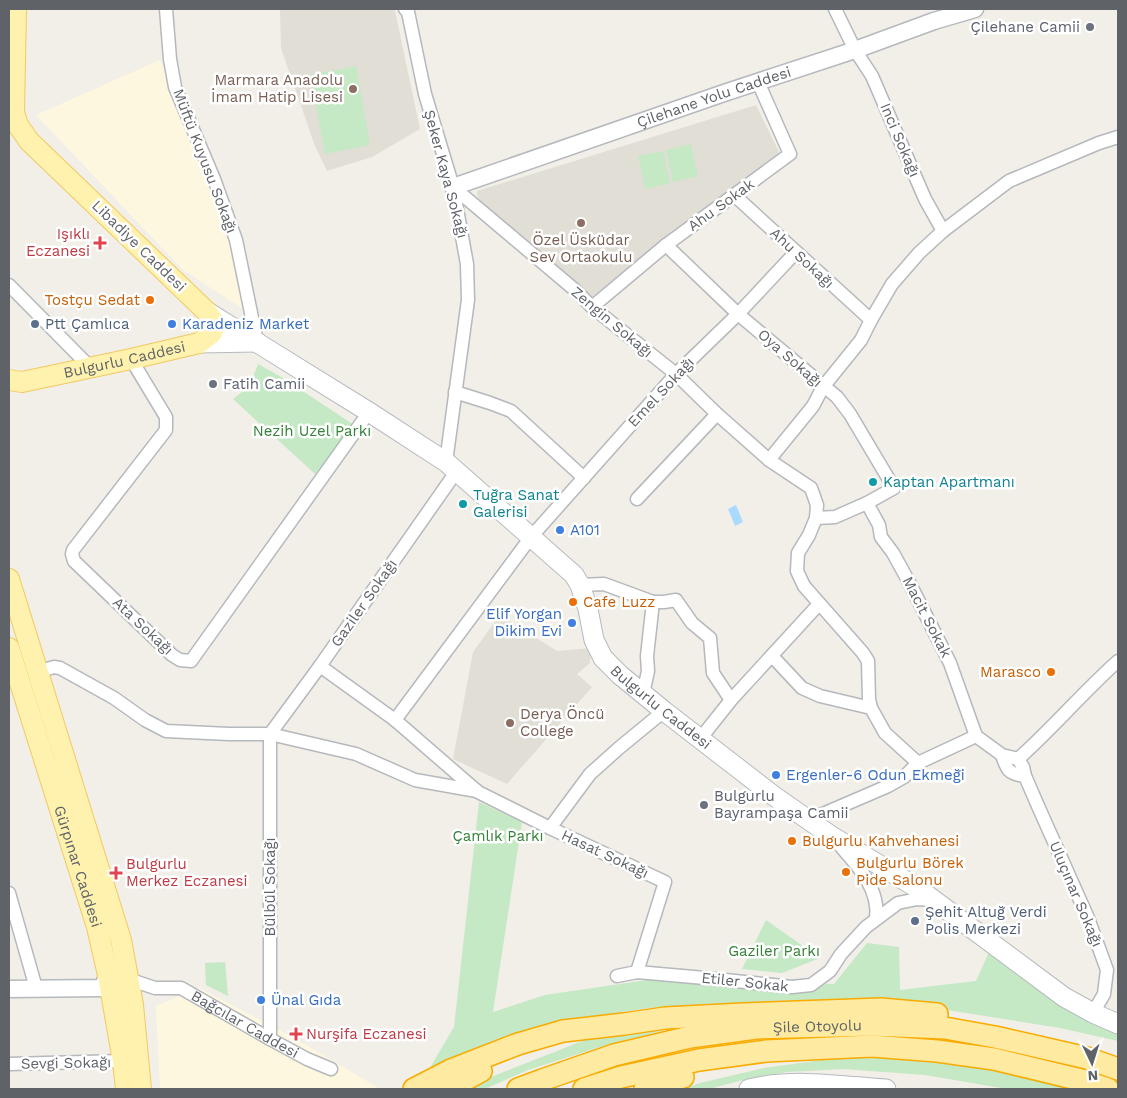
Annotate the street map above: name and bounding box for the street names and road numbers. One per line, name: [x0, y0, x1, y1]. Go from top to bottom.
street label: Çilehane Yolu Caddesi: [635, 63, 793, 132]
street label: Müftü Kuyusu Sokağı: [169, 86, 241, 236]
street label: Inci Sokağı: [876, 100, 924, 180]
street label: Şeker Kaya Sokağı: [420, 108, 472, 240]
street label: Ahu Sokak: [684, 175, 758, 235]
street label: Libadiye Caddesi: [88, 196, 190, 296]
street label: Ahu Sokağı: [766, 224, 838, 292]
street label: Zengin Sokağı: [568, 283, 656, 361]
street label: Oya Sokağı: [754, 325, 826, 391]
street label: Bulgurlu Caddesi: [62, 338, 187, 382]
street label: Emel Sokağı: [624, 353, 698, 431]
street label: Gaziler Sokağı: [327, 556, 401, 650]
street label: Macit Sokak: [899, 573, 955, 661]
street label: Ata Sokağı: [109, 593, 177, 659]
street label: Bulgurlu Caddesi: [606, 661, 715, 753]
street label: Gürpınar Caddesi: [50, 803, 106, 929]
street label: Hasat Sokağı: [558, 826, 652, 882]
street label: Bülbül Sokağı: [261, 838, 279, 936]
street label: Uluçınar Sokağı: [1046, 839, 1106, 949]
street label: Etiler Sokak: [700, 968, 790, 996]
street label: Bağcılar Caddesi: [188, 987, 302, 1062]
street label: Şile Otoyolu: [773, 1016, 862, 1037]
street label: Sevgi Sokağı: [21, 1053, 111, 1073]

